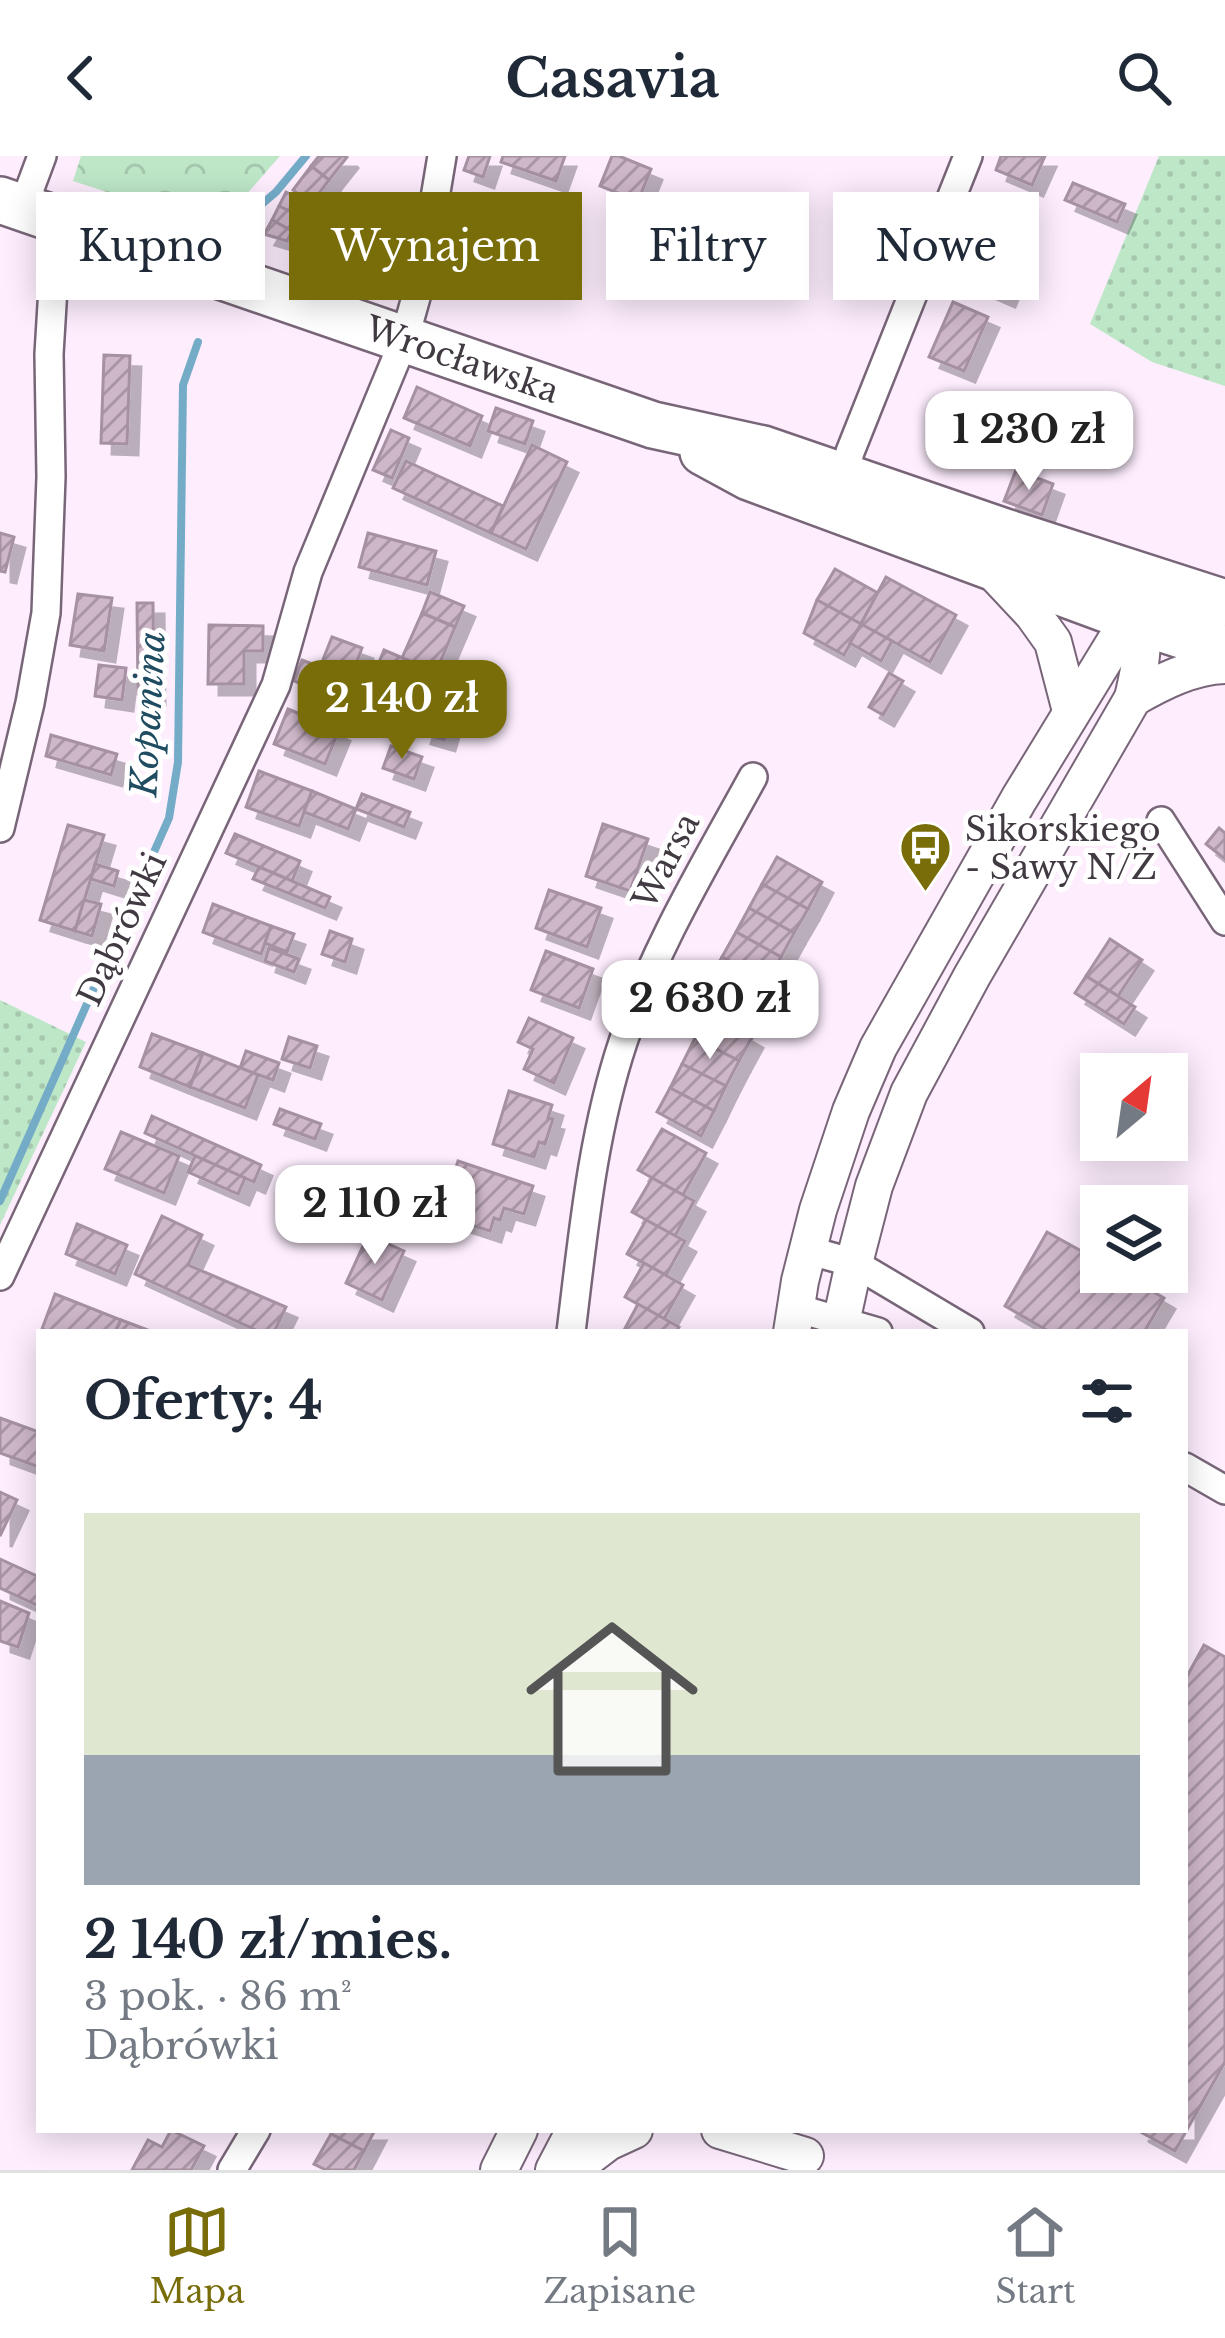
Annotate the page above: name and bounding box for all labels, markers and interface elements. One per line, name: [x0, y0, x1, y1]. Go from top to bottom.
icon: back: [48, 45, 114, 111]
text: Casavia: [505, 45, 720, 112]
icon: search: [1111, 45, 1177, 111]
chip: Kupno: [36, 192, 265, 300]
chip: Wynajem: [289, 192, 582, 300]
chip: Filtry: [606, 192, 809, 300]
chip: Nowe: [833, 192, 1039, 300]
street label: Wrocławska: [359, 307, 565, 412]
pin: 1 230 zł: [905, 391, 1153, 493]
text: 1 230 zł: [952, 405, 1106, 454]
water label: Kopanina: [121, 630, 175, 799]
pin: 2 140 zł: [278, 660, 526, 762]
text: 2 140 zł: [325, 674, 479, 723]
street label: Warsa: [623, 805, 709, 917]
place label: Sikorskiego - Sawy N/Ż: [965, 809, 1161, 888]
bus stop icon: Sikorskiego - Sawy N/Ż: [898, 820, 954, 894]
street label: Dąbrówki: [69, 846, 175, 1012]
pin: 2 630 zł: [586, 960, 834, 1062]
text: 2 630 zł: [629, 974, 791, 1023]
north arrow: [1080, 1053, 1188, 1161]
map controls: [1080, 1053, 1188, 1293]
pin: 2 110 zł: [251, 1165, 499, 1267]
text: 2 110 zł: [302, 1179, 448, 1228]
button: layers: [1080, 1185, 1188, 1293]
icon: filters: [1074, 1368, 1140, 1434]
text: Oferty: 4: [84, 1370, 323, 1433]
icon: home: [504, 1591, 720, 1807]
text: 2 140 zł/mies.: [84, 1909, 452, 1972]
text: 3 pok. · 86 m²: [84, 1972, 352, 2021]
text: Dąbrówki: [84, 2021, 279, 2070]
tab: Mapa: [150, 2199, 245, 2312]
tab: Zapisane: [544, 2199, 696, 2312]
tab: Start: [995, 2199, 1075, 2312]

